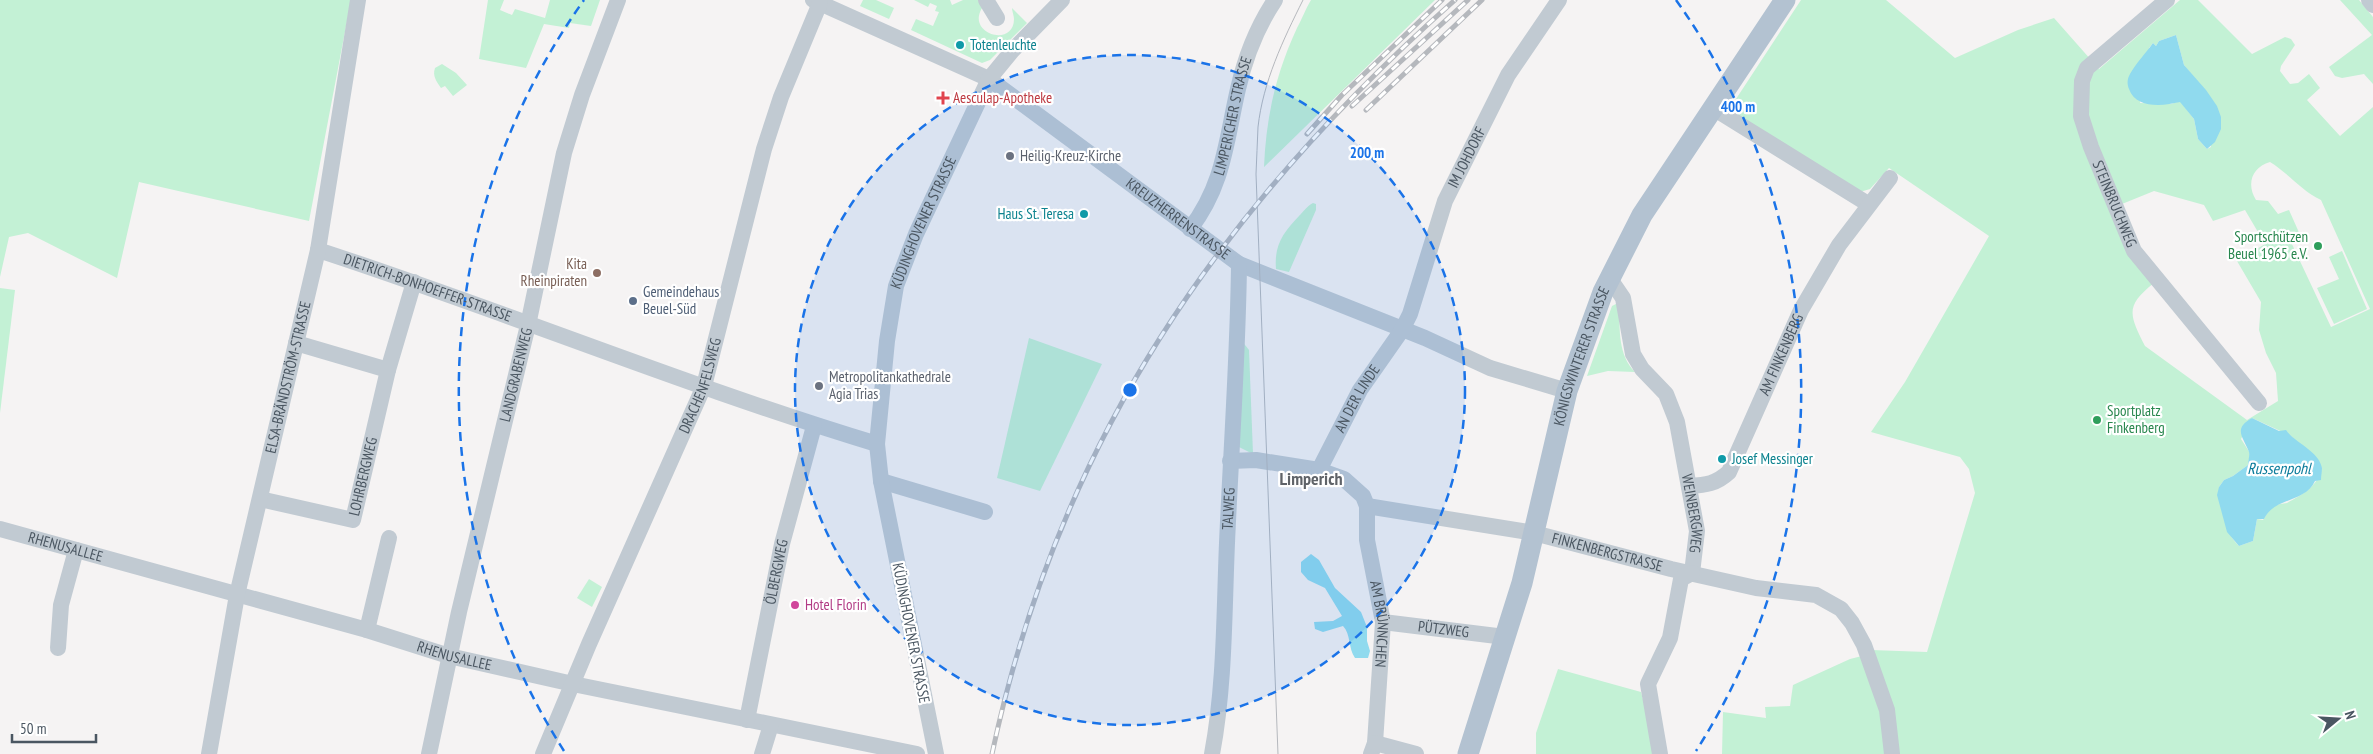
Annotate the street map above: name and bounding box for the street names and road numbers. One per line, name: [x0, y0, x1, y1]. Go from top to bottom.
street label: LIMPERICHER STRASSE: [1209, 54, 1256, 178]
street label: IM JOHDORF: [1443, 124, 1490, 191]
street label: KÜDINGHOVENER STRASSE: [886, 153, 960, 291]
street label: STEINBRUCHWEG: [2089, 157, 2141, 250]
street label: KREUZHERRENSTRASSE: [1122, 174, 1234, 263]
street label: DIETRICH-BONHOEFFER-STRASSE: [341, 249, 515, 326]
street label: KÖNIGSWINTERER STRASSE: [1549, 283, 1613, 428]
street label: ELSA-BRÄNDSTRÖM-STRASSE: [261, 299, 315, 455]
street label: AM FINKENBERG: [1754, 311, 1807, 398]
street label: LANDGRABENWEG: [495, 326, 536, 424]
street label: DRACHENFELSWEG: [674, 336, 725, 436]
street label: AN DER LINDE: [1330, 361, 1384, 435]
street label: LOHRBERGWEG: [344, 435, 381, 518]
street label: WEINBERGWEG: [1678, 472, 1707, 554]
street label: TALWEG: [1218, 487, 1239, 530]
street label: RHENUSALLEE: [26, 527, 105, 566]
street label: FINKENBERGSTRASSE: [1550, 528, 1665, 575]
street label: ÖLBERGWEG: [760, 537, 792, 606]
street label: KÜDINGHOVENER STRASSE: [889, 561, 934, 705]
street label: AM BRÜNNCHEN: [1366, 579, 1393, 668]
street label: PÜTZWEG: [1417, 616, 1470, 642]
street label: RHENUSALLEE: [415, 637, 494, 674]

